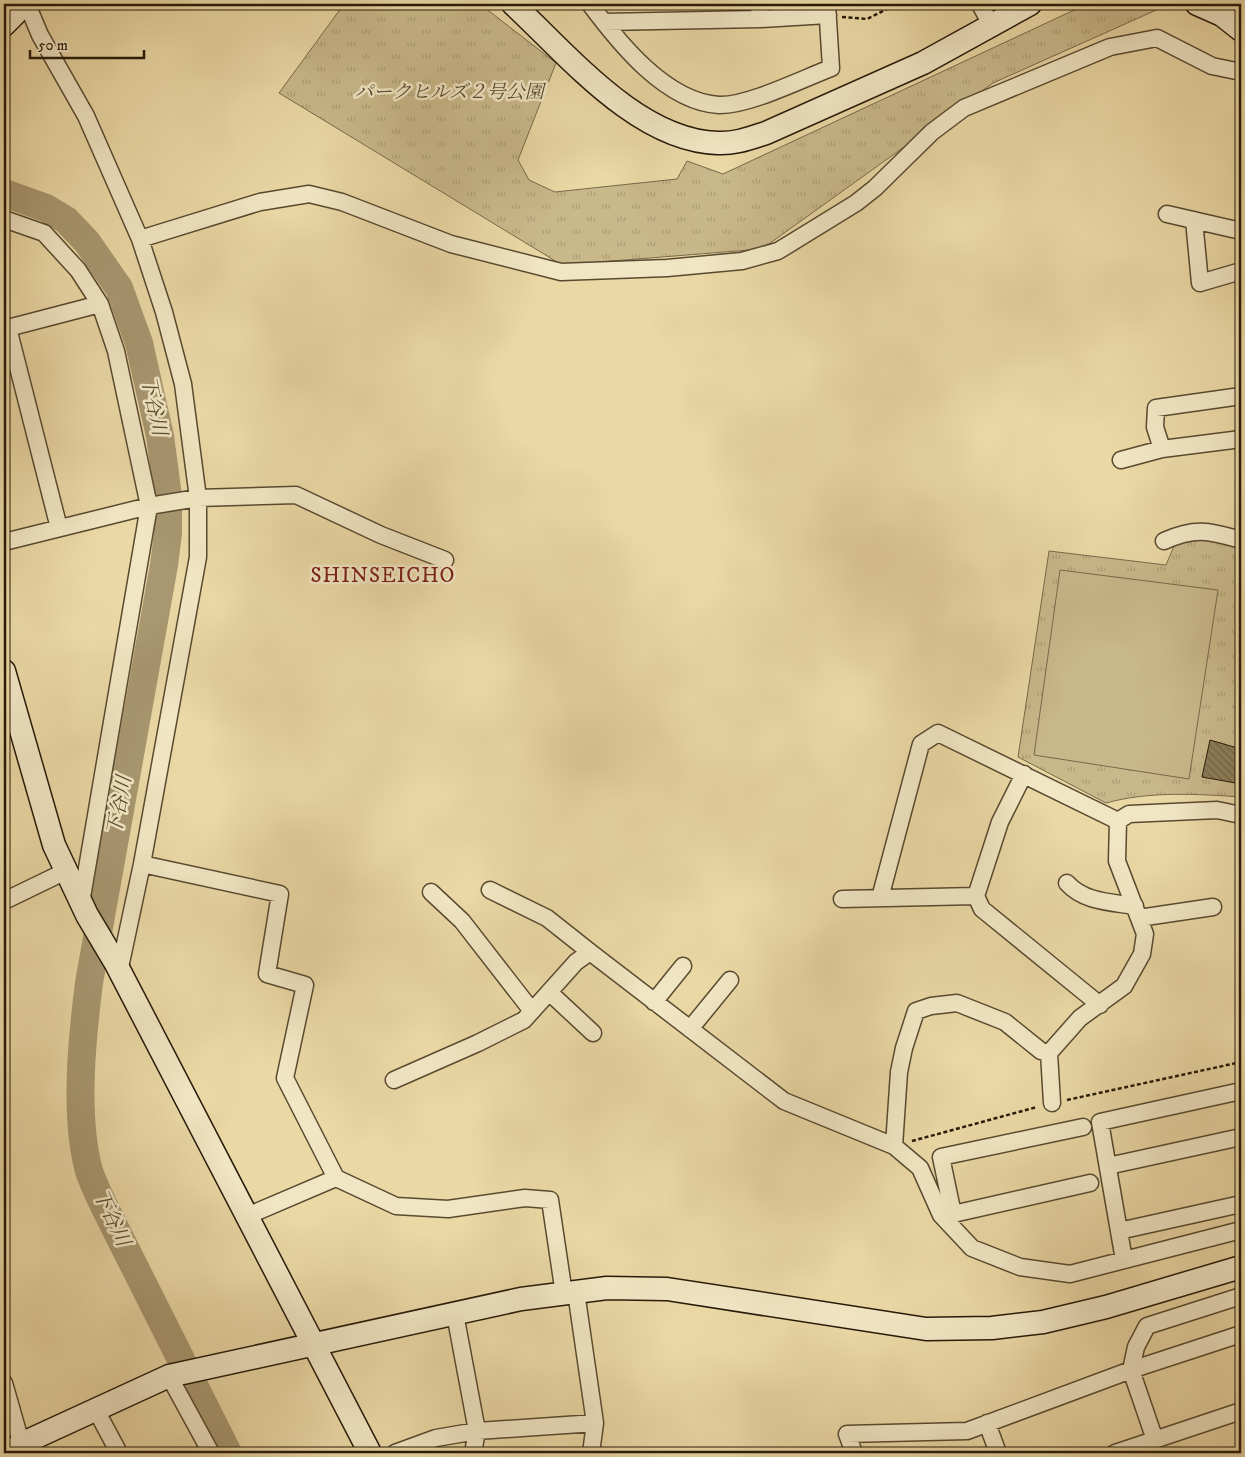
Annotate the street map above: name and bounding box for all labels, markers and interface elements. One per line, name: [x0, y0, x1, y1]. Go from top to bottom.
scale bar: [30, 28, 144, 60]
text: 50 m: [38, 36, 68, 55]
park label: パークヒルズ２号公園: [354, 81, 547, 104]
water label: 下谷川: [135, 374, 172, 440]
district label: SHINSEICHO: [311, 563, 455, 589]
water label: 下谷川: [102, 772, 138, 838]
water label: 下谷川: [87, 1186, 136, 1252]

